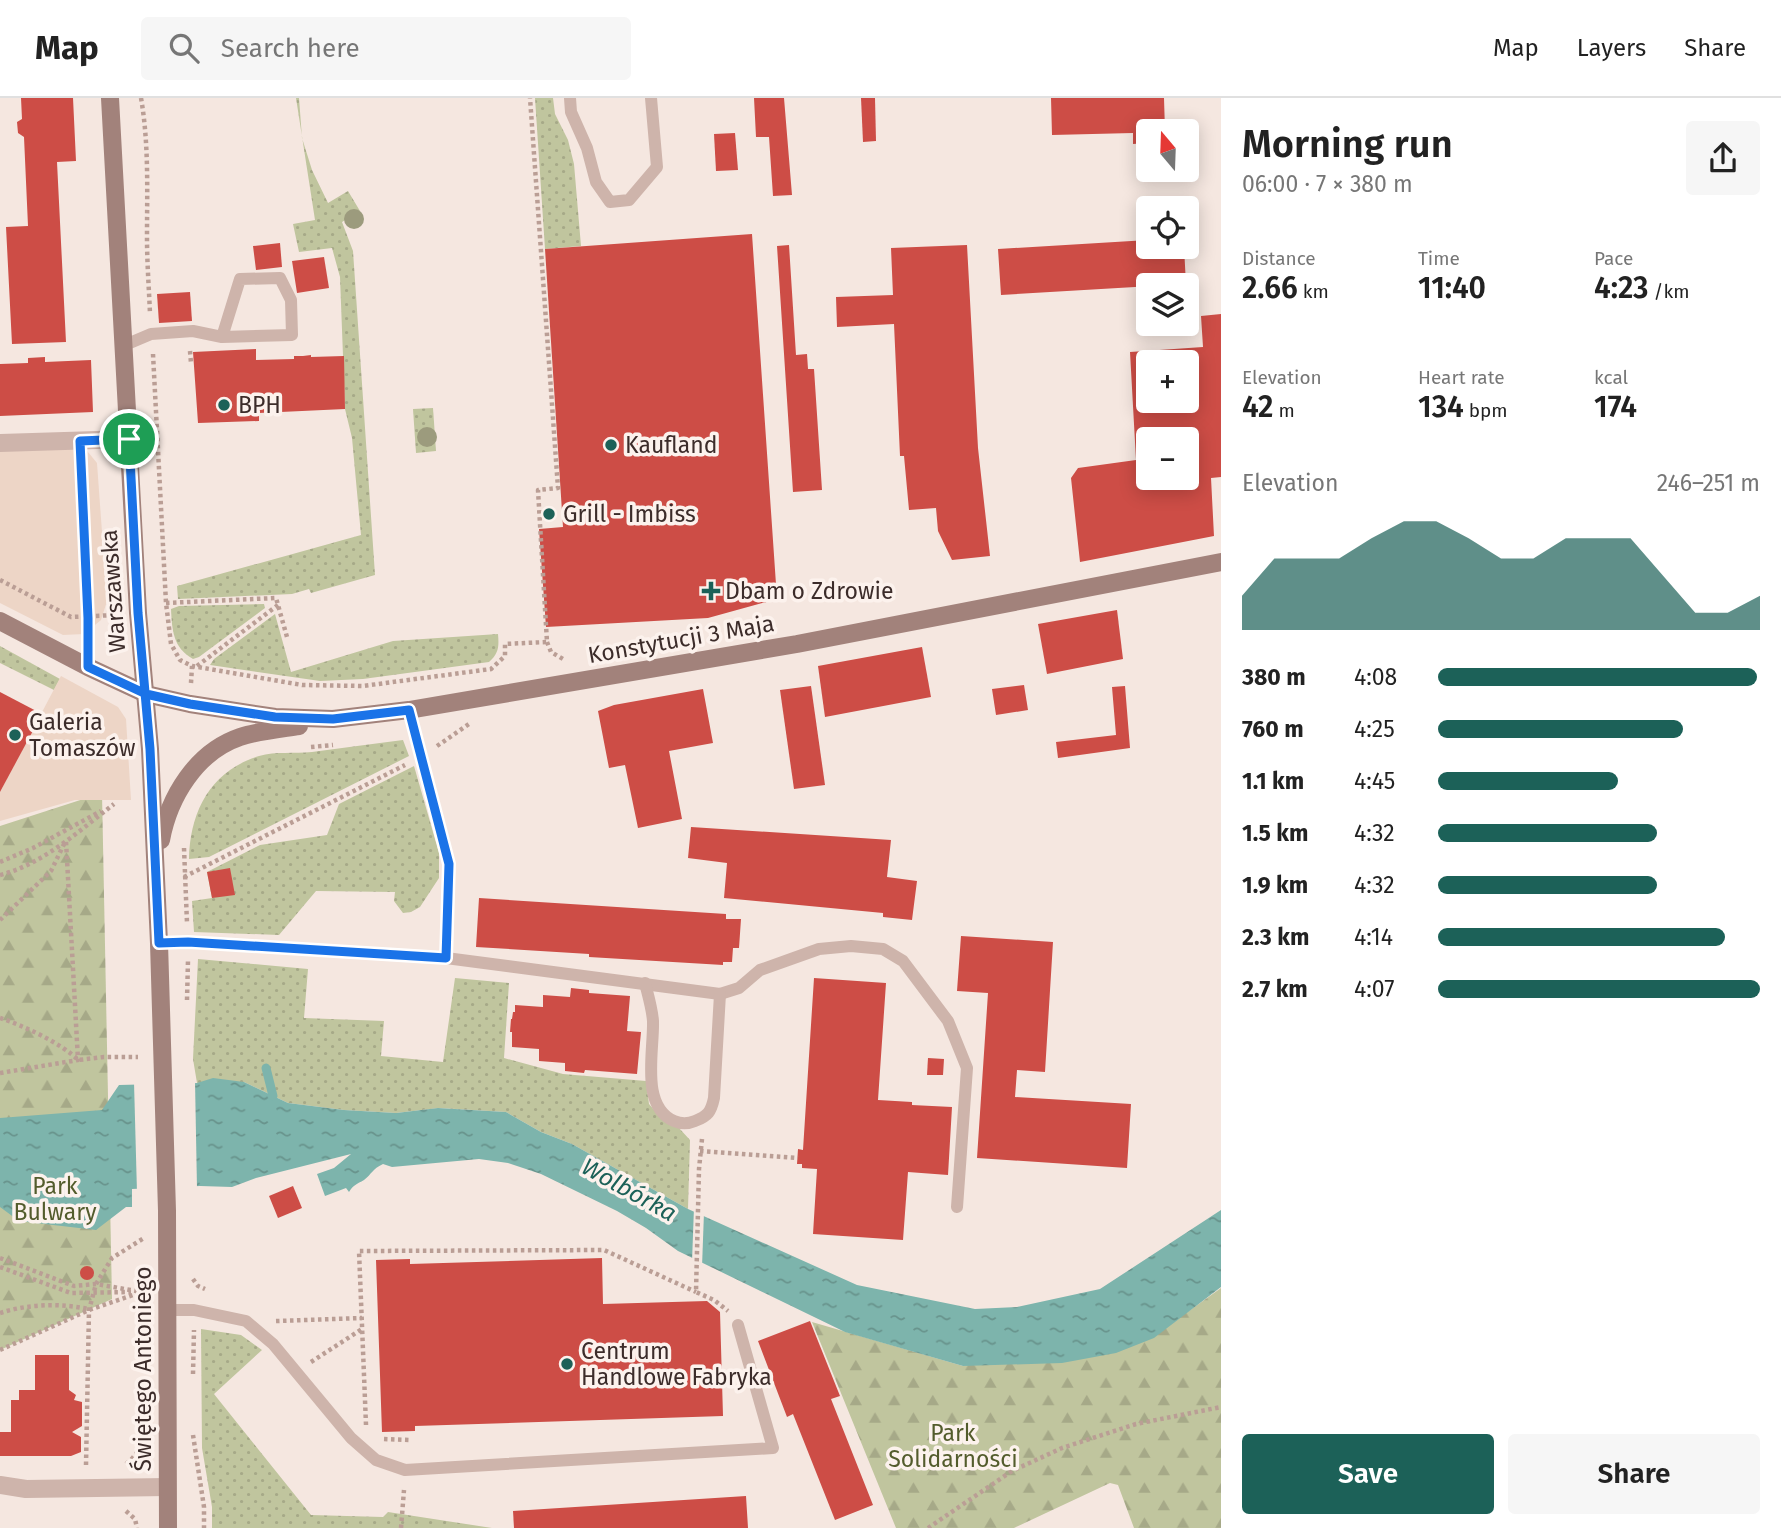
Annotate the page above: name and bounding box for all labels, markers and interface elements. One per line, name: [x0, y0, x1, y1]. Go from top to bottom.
search box: [141, 17, 631, 80]
text: Map: [35, 28, 99, 68]
icon: search: [165, 29, 203, 67]
text: Search here: [221, 33, 360, 64]
text: Map: [1493, 34, 1539, 62]
text: Layers: [1577, 34, 1646, 62]
text: Share: [1684, 34, 1746, 62]
north arrow: [1136, 119, 1199, 182]
map controls: [1136, 119, 1199, 490]
text: Morning run: [1242, 121, 1453, 167]
button: share: [1686, 121, 1760, 195]
text: 06:00 · 7 × 380 m: [1242, 170, 1413, 198]
button: locate: [1136, 196, 1199, 259]
text: Distance: [1242, 247, 1316, 270]
text: Time: [1418, 247, 1460, 270]
text: Pace: [1594, 247, 1633, 270]
text: 2.66: [1242, 270, 1298, 306]
text: 11:40: [1418, 270, 1486, 306]
text: 4:23: [1594, 270, 1649, 306]
button: layers: [1136, 273, 1199, 336]
text: km: [1298, 280, 1329, 303]
text: /km: [1649, 280, 1690, 303]
button: +: [1136, 350, 1199, 413]
text: Elevation: [1242, 366, 1322, 389]
text: Heart rate: [1418, 366, 1505, 389]
text: kcal: [1594, 366, 1628, 389]
text: 42: [1242, 389, 1273, 425]
text: 134: [1418, 389, 1464, 425]
text: 174: [1594, 389, 1637, 425]
place label: BPH: [238, 391, 281, 419]
marker: BPH: [216, 397, 232, 413]
text: m: [1273, 399, 1295, 422]
text: bpm: [1464, 399, 1508, 422]
pin: [99, 409, 159, 469]
icon: arrive: [110, 420, 148, 458]
button: −: [1136, 427, 1199, 490]
place label: Kaufland: [625, 431, 718, 459]
marker: Kaufland: [603, 437, 619, 453]
text: Elevation: [1242, 469, 1338, 497]
text: 246–251 m: [1657, 469, 1760, 497]
place label: Grill - Imbiss: [563, 500, 696, 528]
marker: Grill - Imbiss: [541, 506, 557, 522]
street label: Warszawska: [95, 528, 131, 654]
place label: Dbam o Zdrowie: [725, 577, 893, 605]
marker: Dbam o Zdrowie: [703, 583, 719, 599]
street label: Konstytucji 3 Maja: [586, 609, 776, 669]
text: 380 m: [1242, 663, 1306, 691]
text: 4:08: [1354, 663, 1397, 691]
place label: Galeria Tomaszów: [29, 708, 136, 762]
text: 760 m: [1242, 715, 1304, 743]
text: 4:25: [1354, 715, 1395, 743]
marker: Galeria Tomaszów: [7, 727, 23, 743]
text: 1.1 km: [1242, 767, 1304, 795]
text: 4:45: [1354, 767, 1395, 795]
text: 1.5 km: [1242, 819, 1308, 847]
text: 4:32: [1354, 819, 1395, 847]
text: 1.9 km: [1242, 871, 1308, 899]
text: 4:32: [1354, 871, 1395, 899]
text: 2.3 km: [1242, 923, 1309, 951]
text: 4:14: [1354, 923, 1393, 951]
text: 2.7 km: [1242, 975, 1308, 1003]
text: 4:07: [1354, 975, 1394, 1003]
water label: Wolbórka: [577, 1153, 681, 1227]
park label: Park Bulwary: [13, 1172, 97, 1226]
street label: Świętego Antoniego: [128, 1266, 157, 1472]
place label: Centrum Handlowe Fabryka: [581, 1337, 772, 1391]
marker: Centrum Handlowe Fabryka: [559, 1356, 575, 1372]
park label: Park Solidarności: [888, 1419, 1018, 1473]
button: Save: [1242, 1434, 1494, 1514]
button: Share: [1508, 1434, 1760, 1514]

